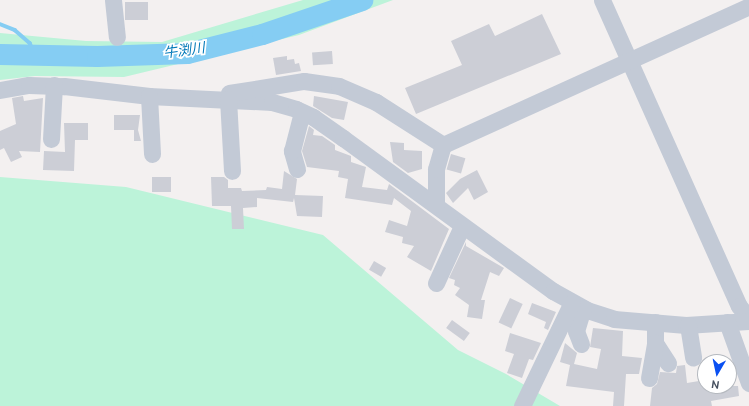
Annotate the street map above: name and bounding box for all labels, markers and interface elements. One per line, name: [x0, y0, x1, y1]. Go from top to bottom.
water label: 牛渕川: [162, 39, 206, 61]
north arrow: [697, 354, 737, 394]
text: N: [710, 378, 720, 391]

